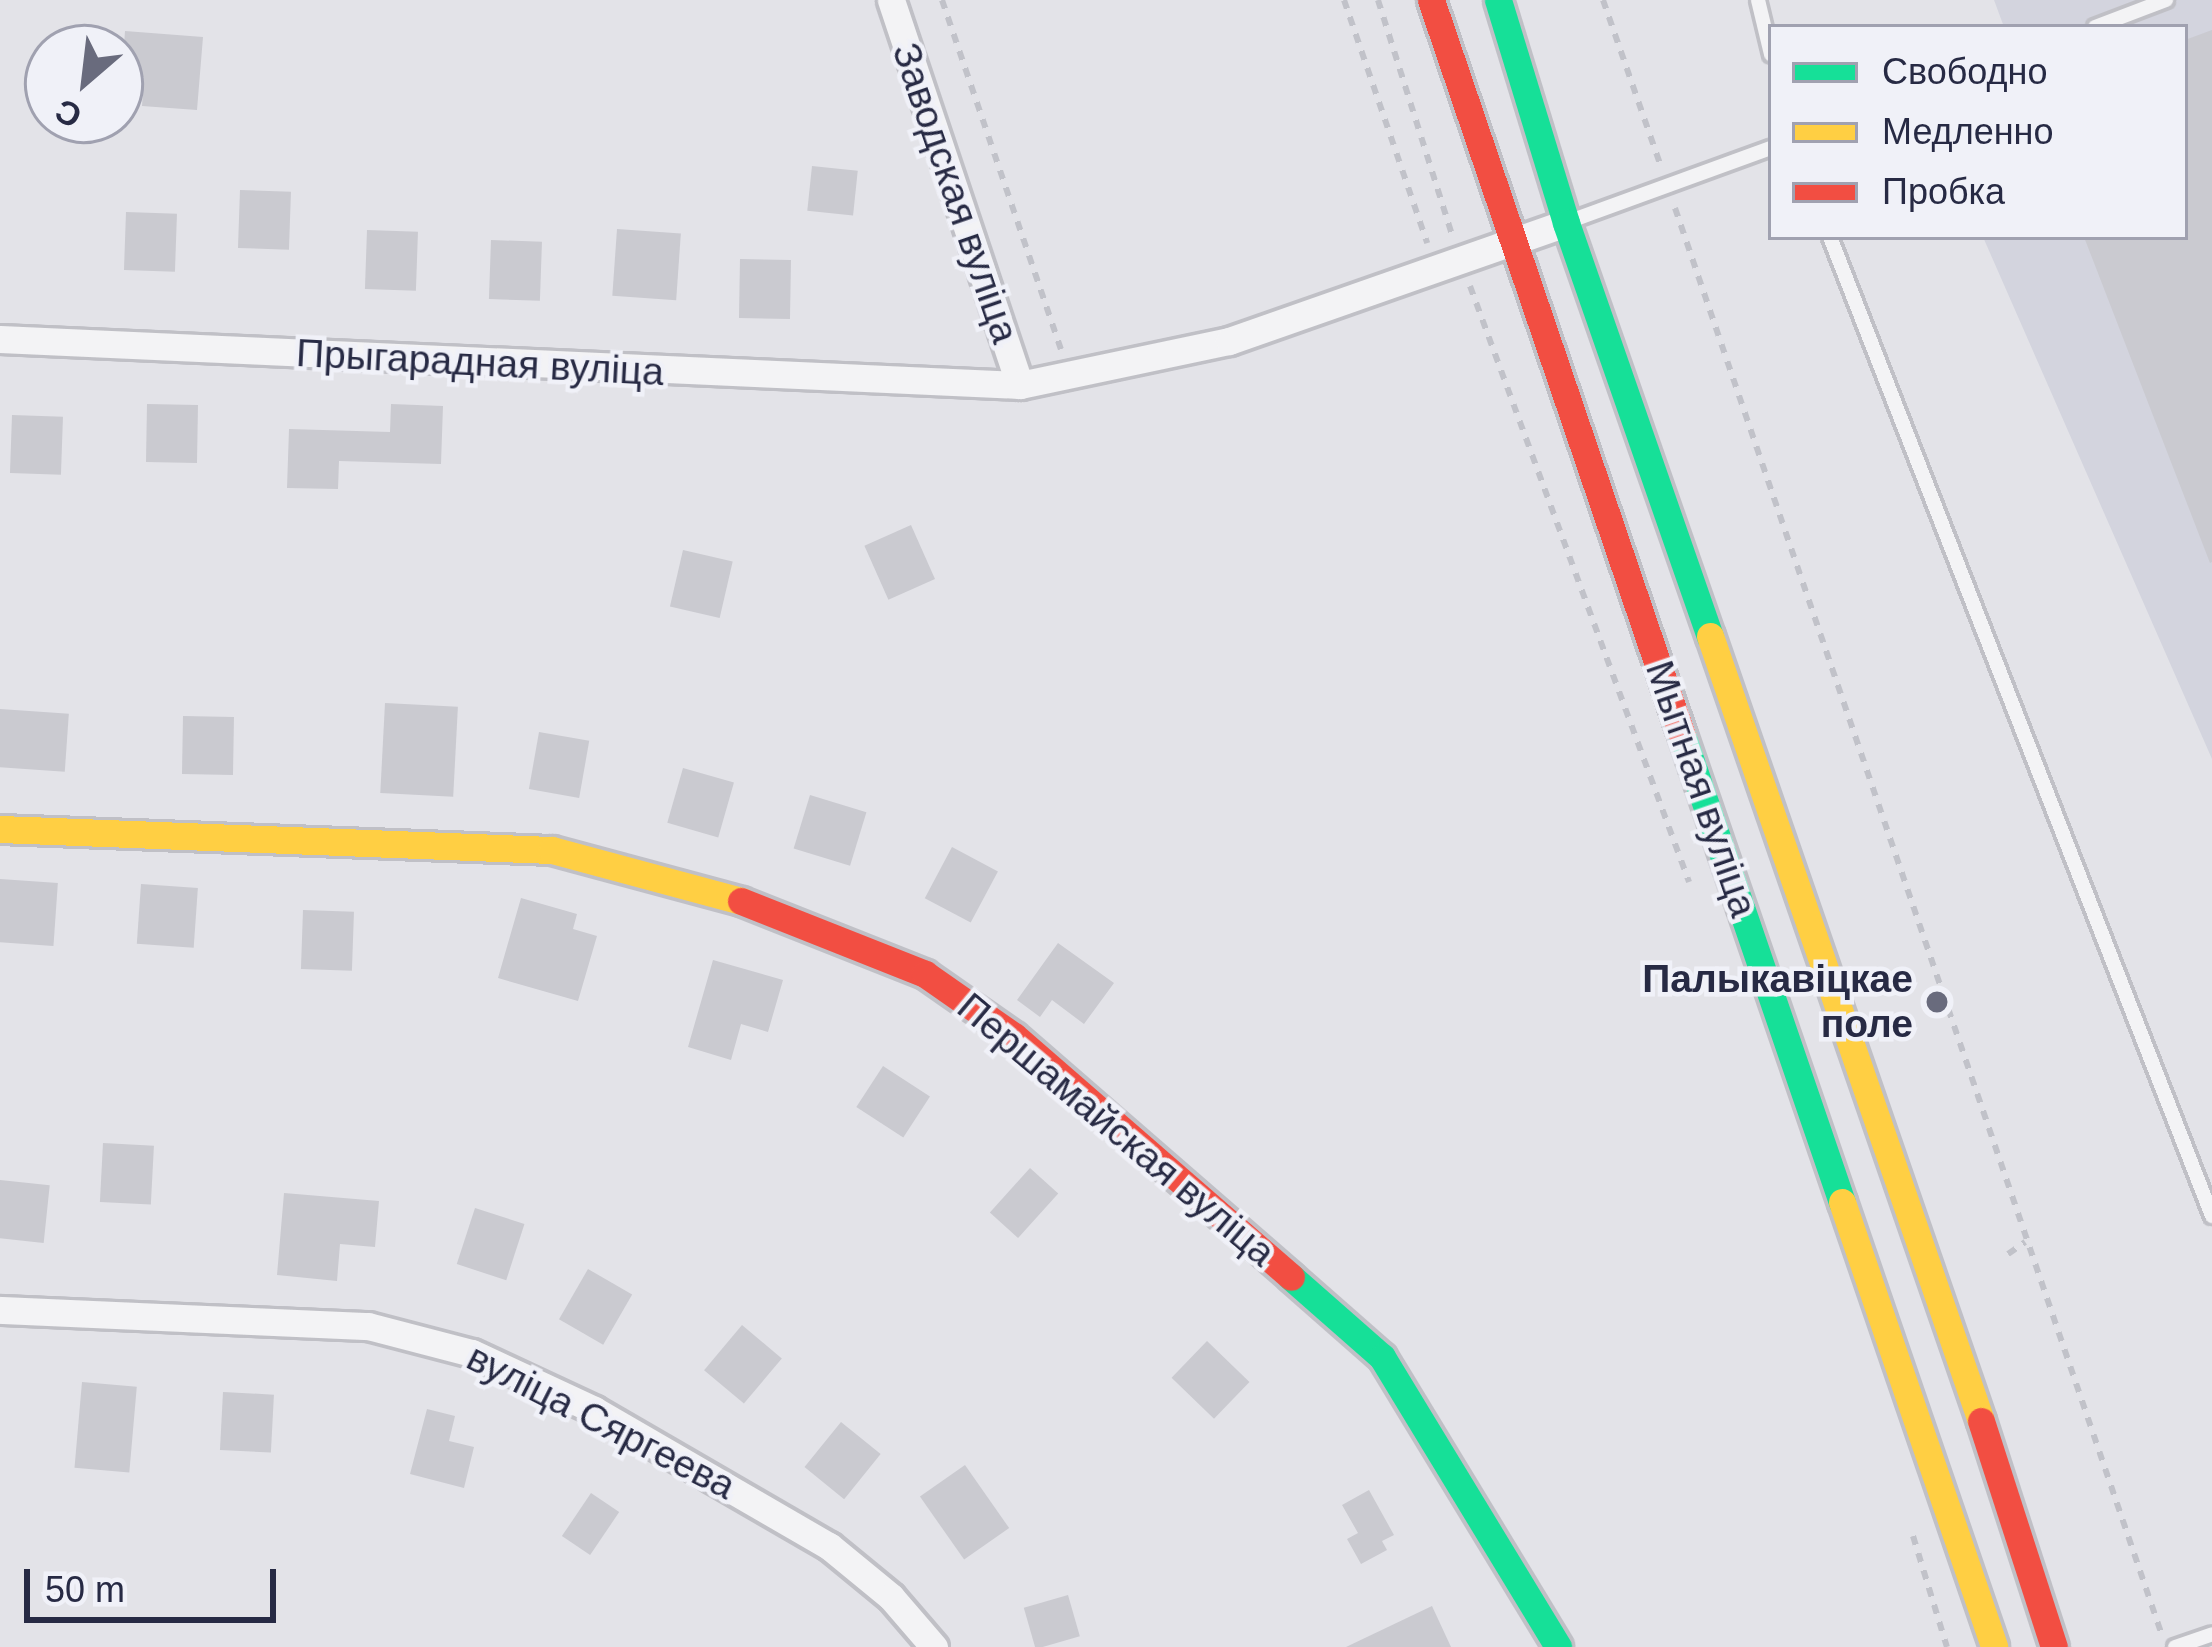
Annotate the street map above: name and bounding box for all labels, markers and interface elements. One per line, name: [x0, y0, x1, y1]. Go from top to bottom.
north arrow: [24, 24, 144, 144]
legend: [1768, 24, 2188, 240]
street label: Заводская вуліца: [882, 37, 1028, 349]
text: Свободно: [1882, 51, 2048, 92]
text: С: [49, 92, 87, 136]
text: Медленно: [1882, 111, 2053, 152]
text: Пробка: [1882, 171, 2005, 212]
street label: Прыгарадная вуліца: [295, 330, 665, 396]
street label: Мытная вуліца: [1635, 655, 1767, 923]
place label: Палыкавіцкае поле: [1642, 957, 1913, 1048]
street label: Першамайская вуліца: [948, 984, 1284, 1276]
marker: Палыкавіцкае поле: [1924, 989, 1950, 1015]
street label: вуліца Сяргеева: [459, 1334, 743, 1510]
scale bar: [30, 1545, 282, 1619]
text: 50 m: [45, 1569, 125, 1610]

